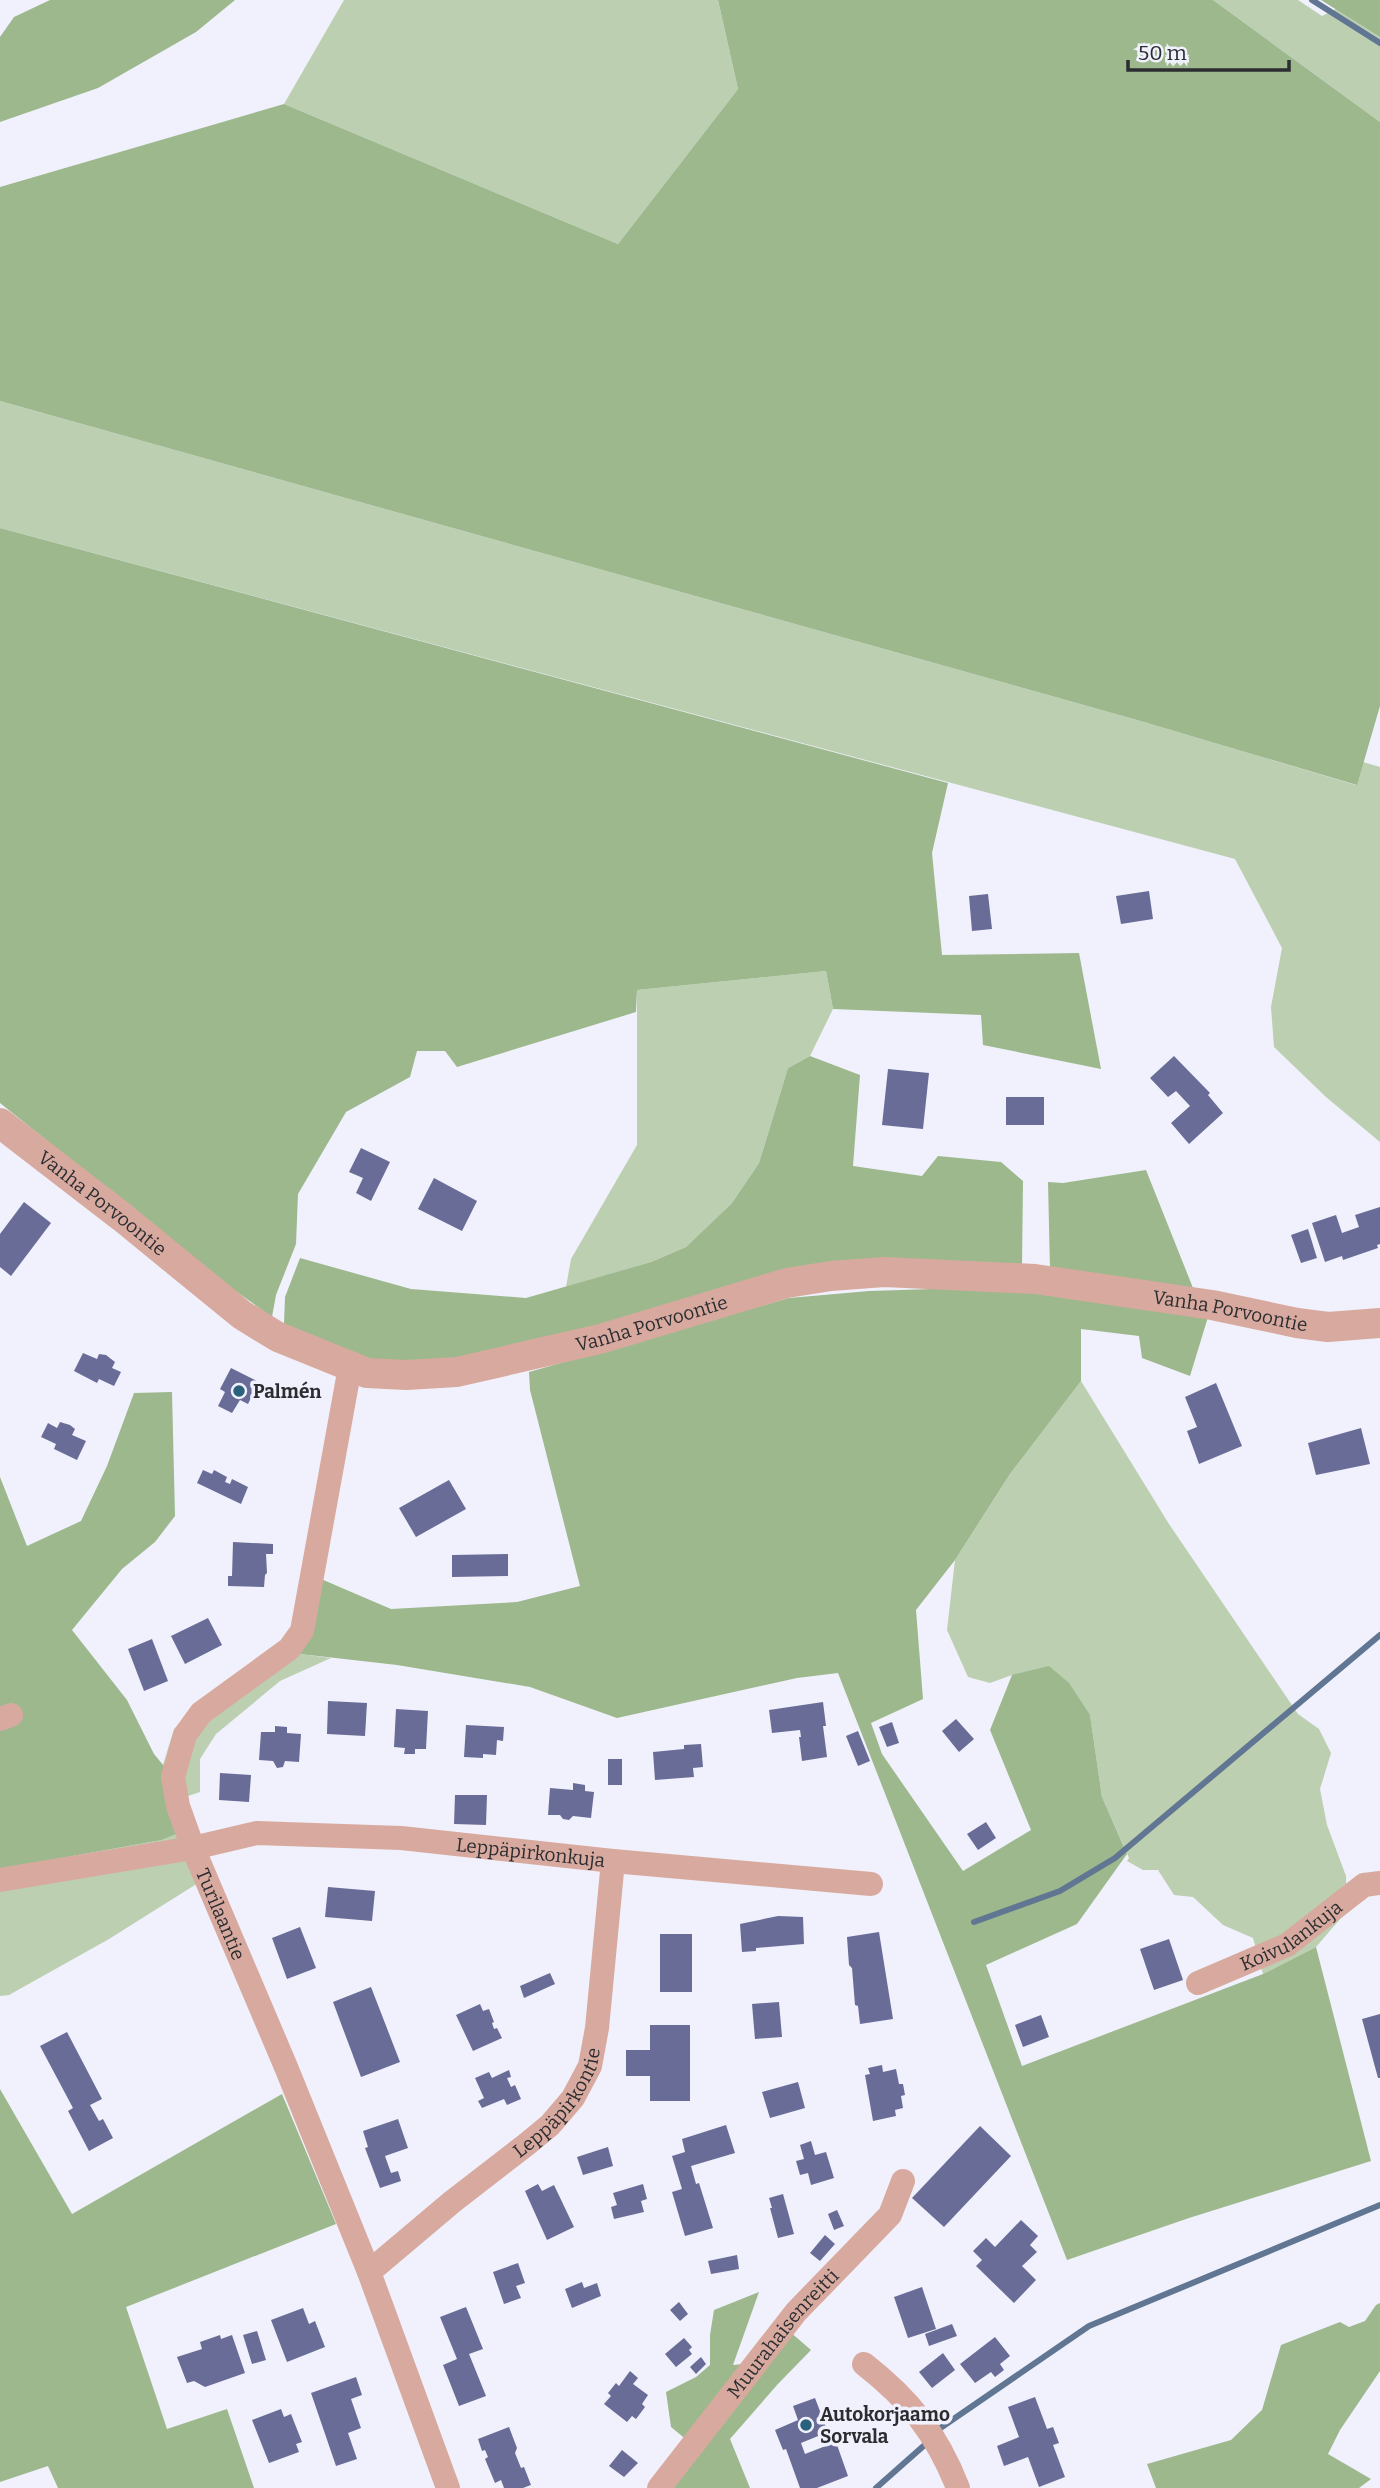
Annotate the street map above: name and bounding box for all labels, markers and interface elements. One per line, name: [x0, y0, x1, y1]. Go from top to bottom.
scale bar: [1128, 28, 1289, 72]
text: 50 m: [1138, 40, 1187, 66]
street label: Vanha Porvoontie: [34, 1145, 172, 1260]
street label: Vanha Porvoontie: [1151, 1285, 1309, 1336]
street label: Vanha Porvoontie: [573, 1290, 730, 1356]
place label: Palmén: [253, 1380, 322, 1403]
marker: Palmén: [231, 1383, 247, 1399]
street label: Leppäpirkonkuja: [455, 1833, 607, 1872]
street label: Turilaantie: [191, 1865, 251, 1963]
street label: Koivulankuja: [1237, 1895, 1347, 1975]
street label: Leppäpirkontie: [508, 2046, 605, 2162]
street label: Muurahaisenreitti: [722, 2264, 843, 2403]
place label: Autokorjaamo Sorvala: [820, 2403, 950, 2448]
marker: Autokorjaamo Sorvala: [798, 2417, 814, 2433]

